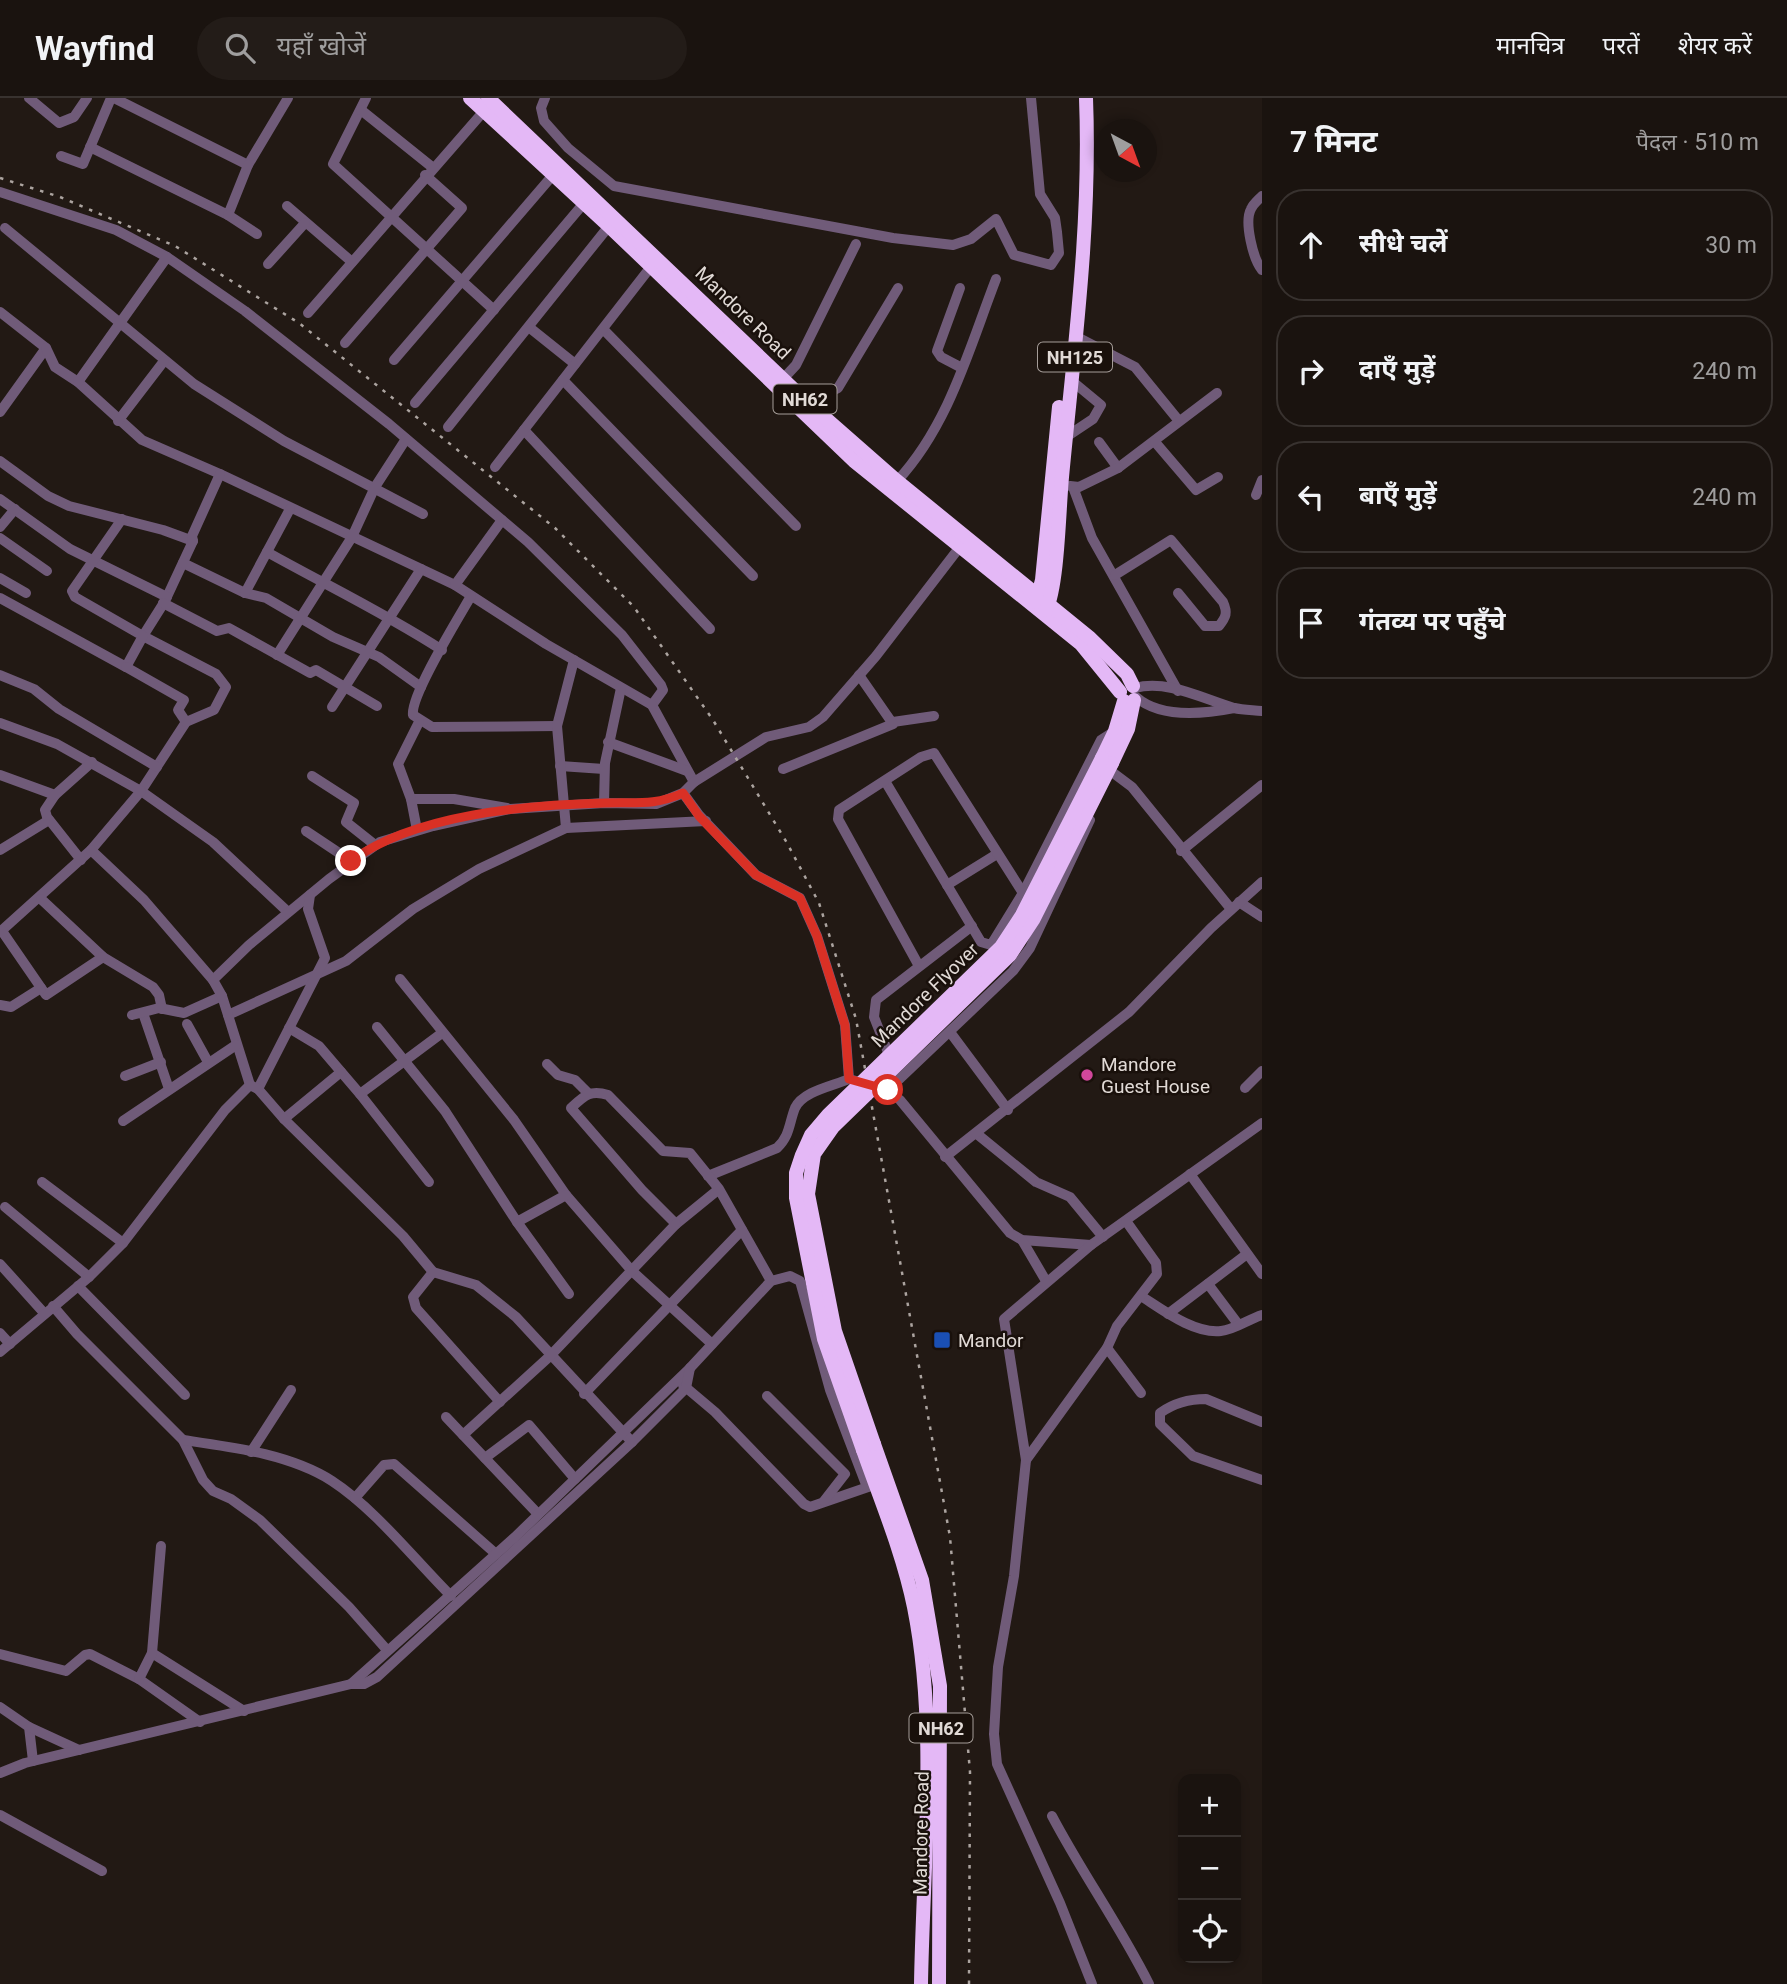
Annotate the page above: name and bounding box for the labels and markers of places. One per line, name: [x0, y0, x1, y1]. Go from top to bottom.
place label: Mandore Guest House: [1101, 1053, 1210, 1098]
marker: Mandore Guest House: [1079, 1067, 1095, 1083]
place label: Mandor: [958, 1329, 1024, 1352]
marker: Mandor: [932, 1330, 952, 1350]

